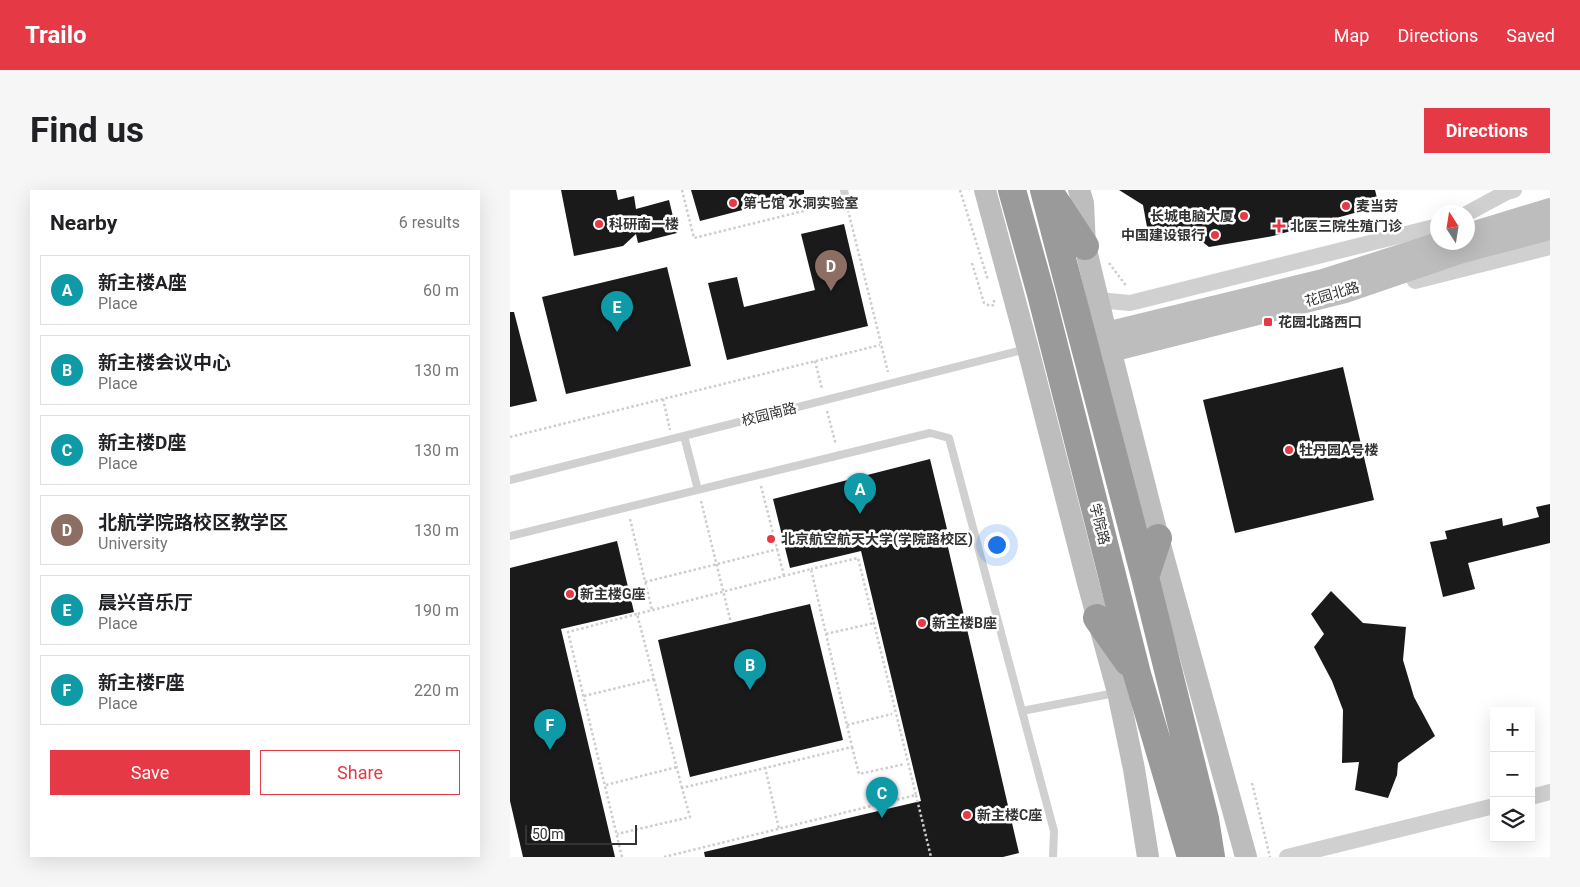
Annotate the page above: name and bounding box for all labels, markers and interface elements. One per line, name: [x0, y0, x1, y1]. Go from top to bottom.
text: Trailo: [25, 21, 87, 49]
text: Map: [1334, 25, 1369, 46]
text: Directions: [1397, 25, 1478, 46]
text: Saved: [1506, 25, 1555, 46]
button: Directions: [1424, 108, 1550, 153]
text: Find us: [30, 110, 144, 151]
place label: 第七馆 水洞实验室: [743, 195, 858, 211]
marker: 第七馆 水洞实验室: [727, 197, 739, 209]
place label: 麦当劳: [1356, 198, 1398, 214]
marker: 麦当劳: [1340, 200, 1352, 212]
north arrow: [1430, 205, 1475, 250]
place label: 长城电脑大厦: [1150, 208, 1234, 224]
marker: 长城电脑大厦: [1238, 210, 1250, 222]
text: Nearby: [50, 211, 117, 235]
text: 6 results: [399, 213, 460, 232]
place label: 科研南一楼: [609, 216, 679, 232]
marker: 科研南一楼: [593, 218, 605, 230]
place label: 北医三院生殖门诊: [1290, 218, 1403, 234]
marker: 北医三院生殖门诊: [1272, 219, 1286, 233]
place label: 中国建设银行: [1121, 227, 1205, 243]
marker: 中国建设银行: [1209, 229, 1221, 241]
pin: D: [815, 250, 847, 291]
text: 新主楼A座: [98, 271, 187, 294]
street label: 花园北路: [1303, 279, 1361, 309]
text: A: [62, 281, 72, 300]
text: 60 m: [423, 281, 459, 300]
pin: E: [601, 291, 633, 332]
text: Place: [98, 294, 138, 313]
place label: 花园北路西口: [1278, 314, 1362, 330]
marker: 花园北路西口: [1262, 316, 1274, 328]
text: 新主楼会议中心: [98, 351, 231, 374]
text: B: [62, 361, 72, 380]
text: 130 m: [414, 361, 459, 380]
text: Place: [98, 374, 138, 393]
street label: 校园南路: [740, 399, 798, 429]
text: 新主楼D座: [98, 431, 186, 454]
text: C: [62, 441, 72, 460]
text: 130 m: [414, 441, 459, 460]
place label: 牡丹园A号楼: [1299, 442, 1378, 458]
marker: 牡丹园A号楼: [1283, 444, 1295, 456]
text: Place: [98, 454, 138, 473]
pin: A: [844, 473, 876, 514]
street label: 学院路: [1087, 502, 1113, 546]
text: 北航学院路校区教学区: [98, 511, 288, 534]
text: D: [62, 521, 72, 540]
text: 130 m: [414, 521, 459, 540]
place label: 北京航空航天大学(学院路校区): [781, 531, 973, 548]
your location: [984, 532, 1010, 558]
marker: 北京航空航天大学(学院路校区): [765, 533, 777, 545]
text: University: [98, 534, 168, 553]
place label: 新主楼G座: [580, 586, 646, 602]
marker: 新主楼G座: [564, 588, 576, 600]
text: 晨兴音乐厅: [98, 591, 193, 614]
text: E: [63, 601, 72, 620]
text: 190 m: [414, 601, 459, 620]
text: Place: [98, 614, 138, 633]
place label: 新主楼B座: [932, 615, 997, 631]
marker: 新主楼B座: [916, 617, 928, 629]
pin: B: [734, 649, 766, 690]
text: 新主楼F座: [98, 671, 184, 694]
text: F: [63, 681, 71, 700]
text: 220 m: [414, 681, 459, 700]
text: Place: [98, 694, 138, 713]
map controls: [1490, 707, 1535, 842]
button: +: [1490, 707, 1535, 752]
pin: F: [534, 709, 566, 750]
button: Save: [50, 750, 250, 795]
button: Share: [260, 750, 460, 795]
button: −: [1490, 752, 1535, 797]
pin: C: [866, 777, 898, 818]
button: layers: [1490, 797, 1535, 842]
place label: 新主楼C座: [977, 807, 1042, 823]
marker: 新主楼C座: [961, 809, 973, 821]
scale bar: [525, 822, 638, 845]
text: 50 m: [532, 826, 564, 842]

